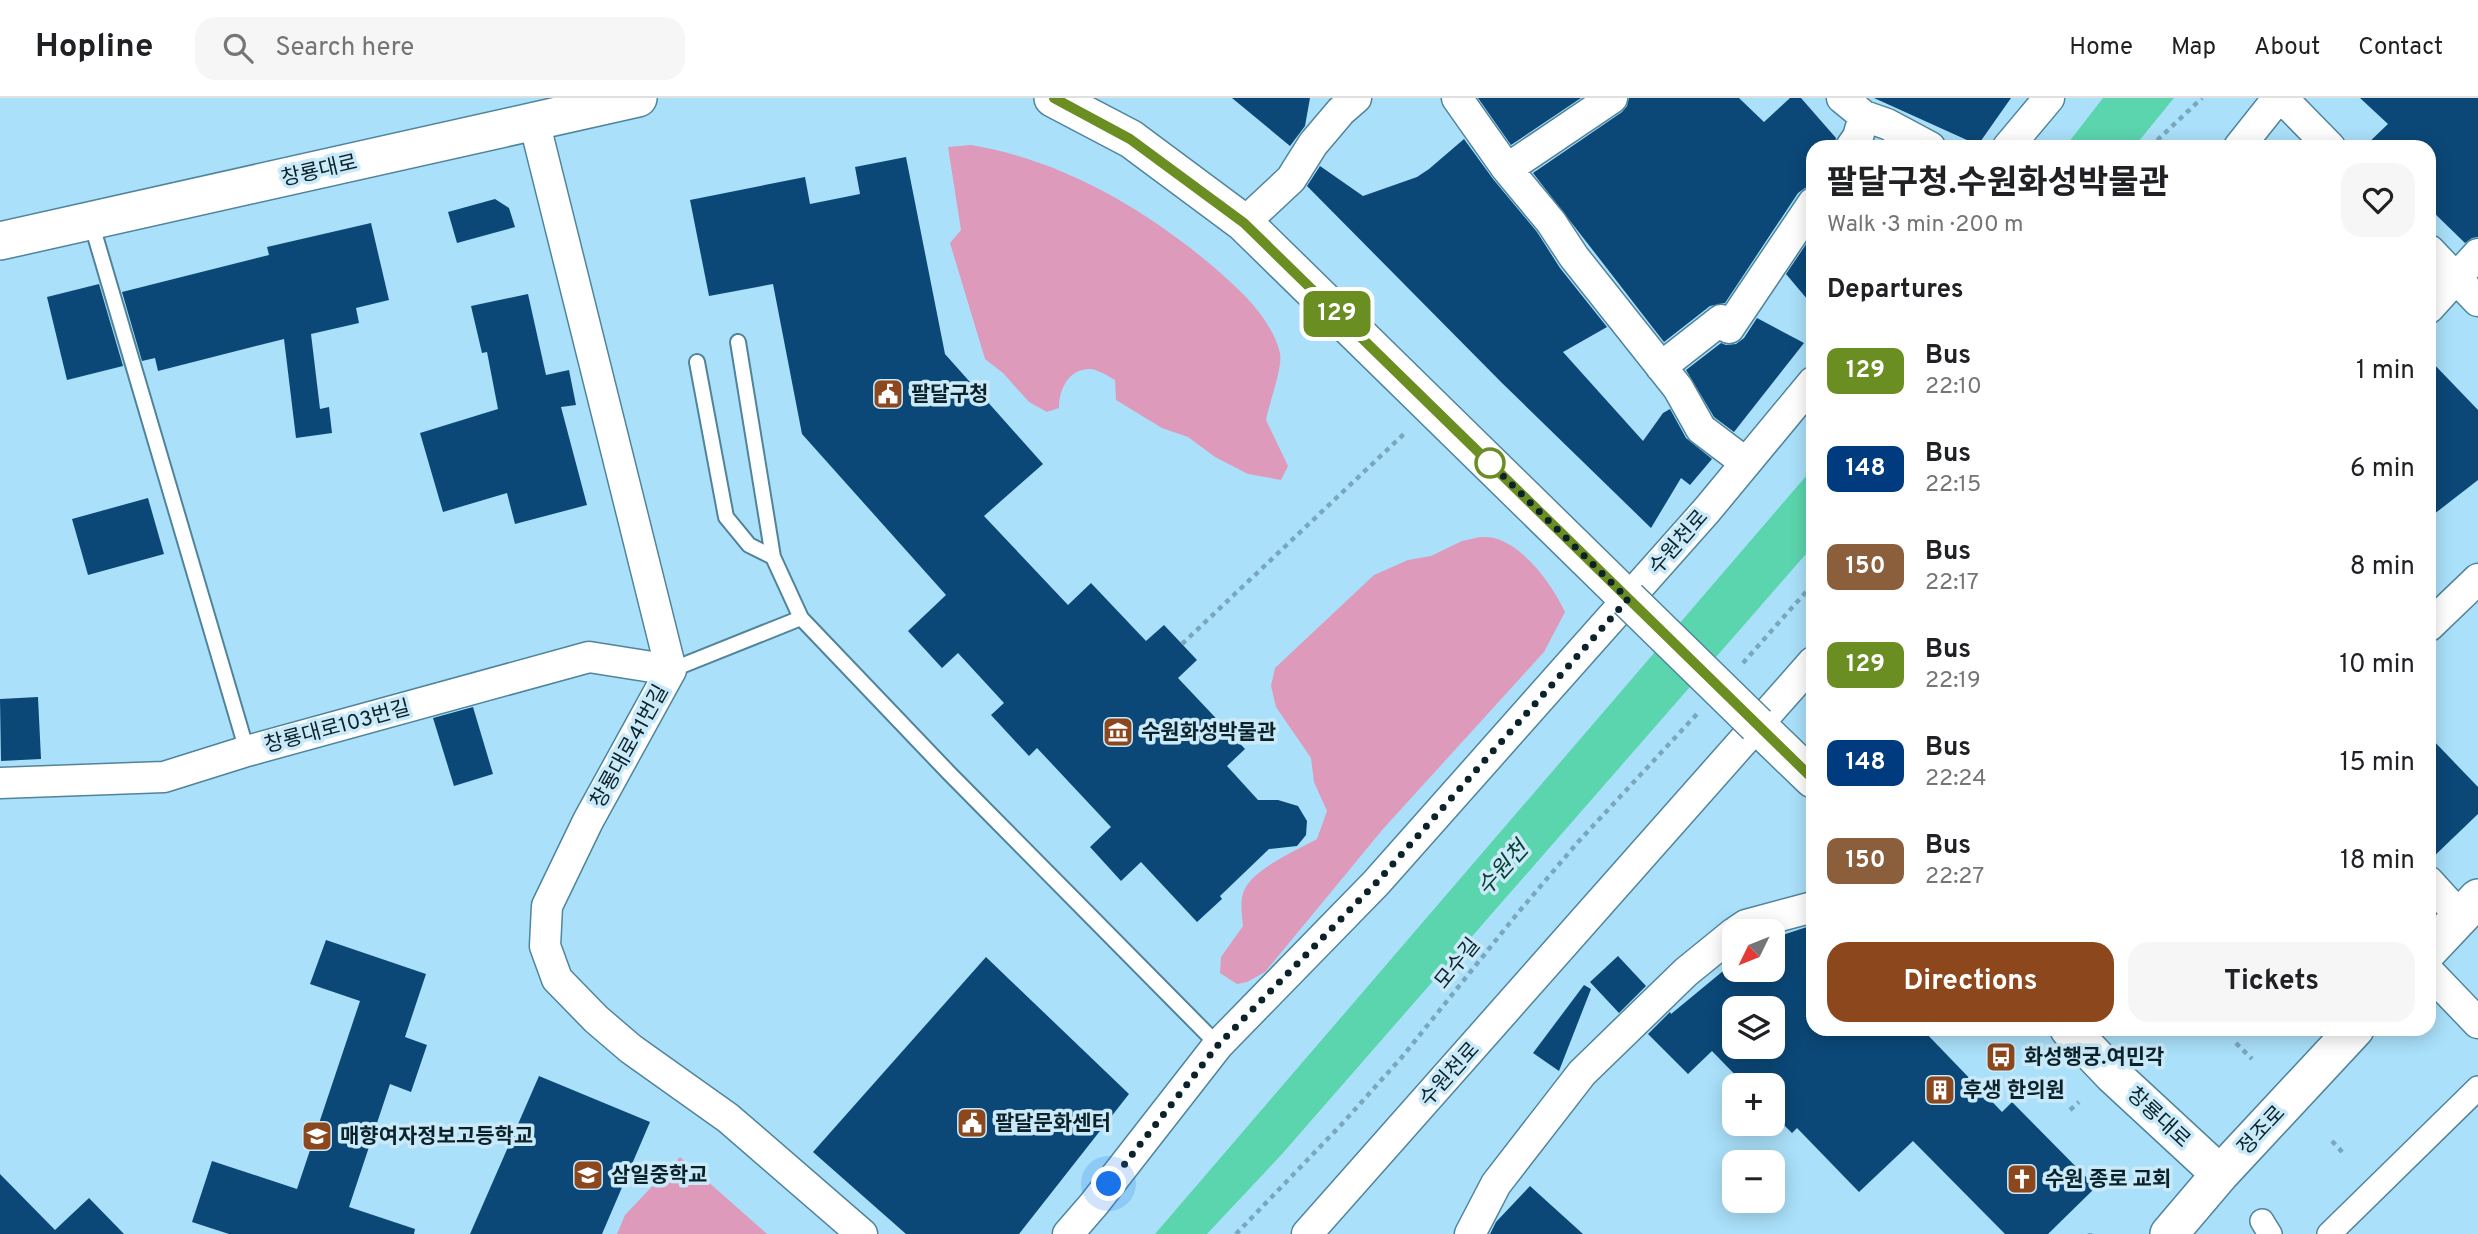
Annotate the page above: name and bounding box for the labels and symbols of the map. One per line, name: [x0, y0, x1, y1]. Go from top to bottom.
street label: 창룡대로: [279, 150, 360, 193]
line badge: 129: [1297, 291, 1377, 337]
public building icon: 팔달구청: [871, 377, 905, 411]
place label: 팔달구청: [911, 382, 988, 409]
unlabelled marker: [1475, 448, 1505, 478]
street label: 수원천로: [1644, 505, 1715, 581]
street label: 창룡대로41번길: [585, 680, 675, 813]
street label: 창룡대로103번길: [262, 695, 413, 760]
museum icon: 수원화성박물관: [1101, 715, 1135, 749]
place label: 수원화성박물관: [1141, 720, 1276, 747]
water label: 수원천: [1472, 834, 1538, 903]
north arrow: [1722, 919, 1785, 982]
street label: 모수길: [1429, 933, 1487, 995]
street label: 수원천로: [1414, 1037, 1486, 1113]
bus stop icon: 화성행궁.여민각: [1984, 1040, 2018, 1074]
place label: 화성행궁.여민각: [2024, 1045, 2164, 1072]
building icon: 후생 한의원: [1923, 1073, 1957, 1107]
place label: 후생 한의원: [1963, 1078, 2065, 1105]
street label: 창룡대로: [2121, 1082, 2195, 1154]
street label: 정조로: [2232, 1101, 2292, 1161]
public building icon: 팔달문화센터: [955, 1106, 989, 1140]
place label: 팔달문화센터: [995, 1111, 1111, 1138]
school or university icon: 매향여자정보고등학교: [300, 1119, 334, 1153]
place label: 매향여자정보고등학교: [340, 1124, 533, 1151]
school or university icon: 삼일중학교: [571, 1158, 605, 1192]
church icon: 수원 종로 교회: [2005, 1162, 2039, 1196]
place label: 삼일중학교: [611, 1163, 708, 1190]
your location: [1091, 1166, 1126, 1201]
place label: 수원 종로 교회: [2045, 1167, 2171, 1194]

